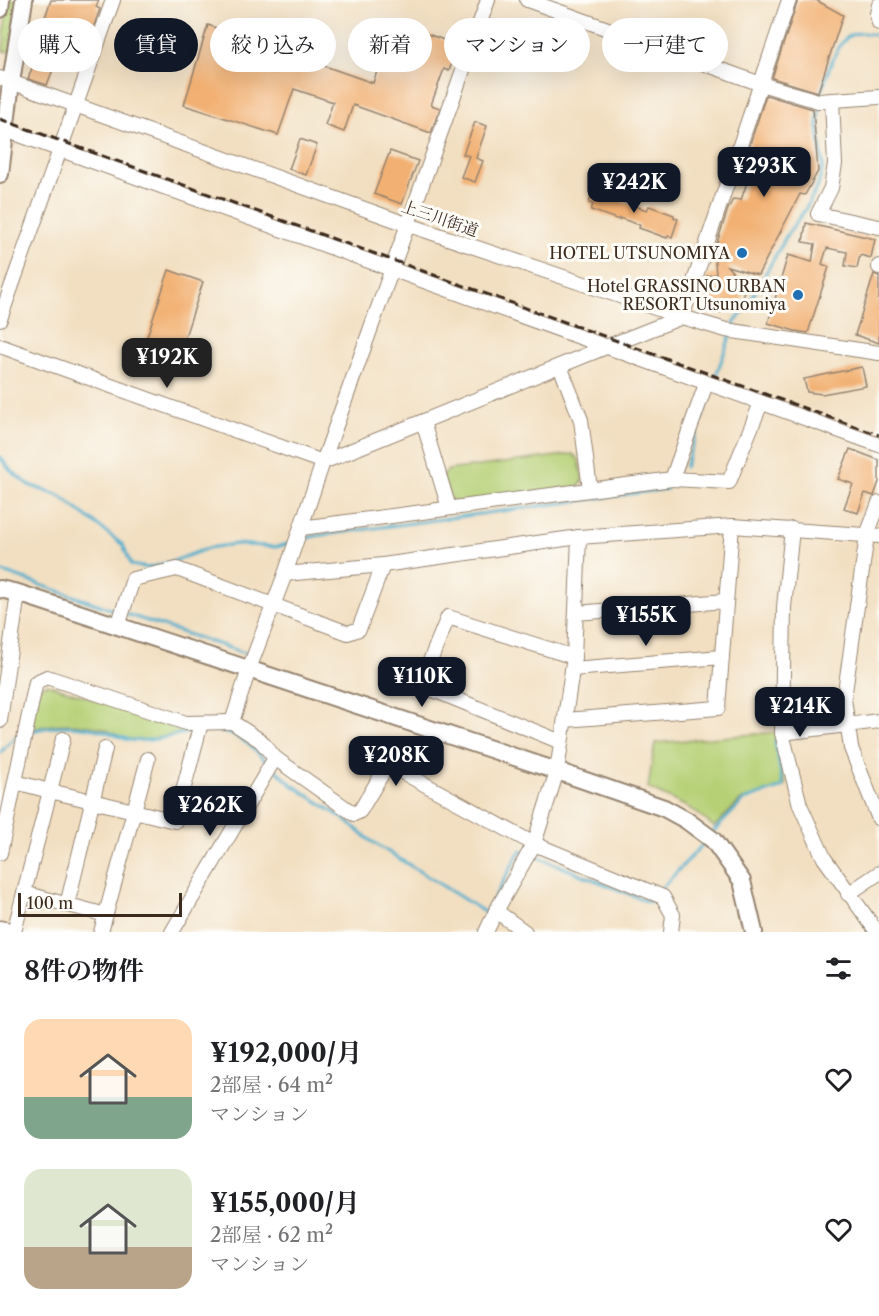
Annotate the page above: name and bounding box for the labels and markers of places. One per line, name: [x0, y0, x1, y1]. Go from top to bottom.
pin: ¥293K: [722, 147, 806, 198]
pin: ¥242K: [592, 163, 676, 214]
place label: HOTEL UTSUNOMIYA: [549, 243, 731, 263]
marker: HOTEL UTSUNOMIYA: [735, 246, 749, 260]
place label: Hotel GRASSINO URBAN RESORT Utsunomiya: [587, 276, 787, 314]
marker: Hotel GRASSINO URBAN RESORT Utsunomiya: [791, 288, 805, 302]
pin: ¥192K: [125, 338, 209, 389]
pin: ¥155K: [604, 596, 688, 647]
pin: ¥110K: [380, 657, 464, 708]
pin: ¥214K: [758, 687, 842, 738]
pin: ¥208K: [354, 736, 438, 787]
pin: ¥262K: [168, 786, 252, 837]

